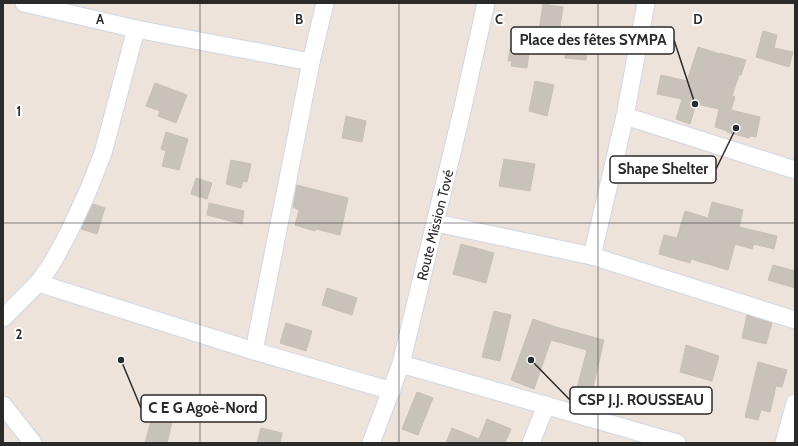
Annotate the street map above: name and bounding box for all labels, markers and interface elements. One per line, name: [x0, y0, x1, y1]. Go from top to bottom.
text: A: [96, 11, 105, 27]
text: B: [295, 11, 303, 27]
text: C: [495, 11, 503, 27]
text: D: [693, 11, 703, 27]
callout: Place des fêtes SYMPA: [511, 27, 674, 54]
text: Place des fêtes SYMPA: [519, 31, 667, 49]
text: 1: [17, 103, 21, 119]
callout: Shape Shelter: [610, 156, 716, 183]
text: Shape Shelter: [618, 160, 708, 178]
street label: Route Mission Tové: [413, 168, 457, 282]
text: 2: [16, 326, 23, 342]
callout: CSP J.J. ROUSSEAU: [570, 387, 712, 414]
text: CSP J.J. ROUSSEAU: [578, 391, 704, 409]
callout: C E G Agoè-Nord: [141, 395, 266, 422]
text: C E G Agoè-Nord: [148, 399, 258, 417]

